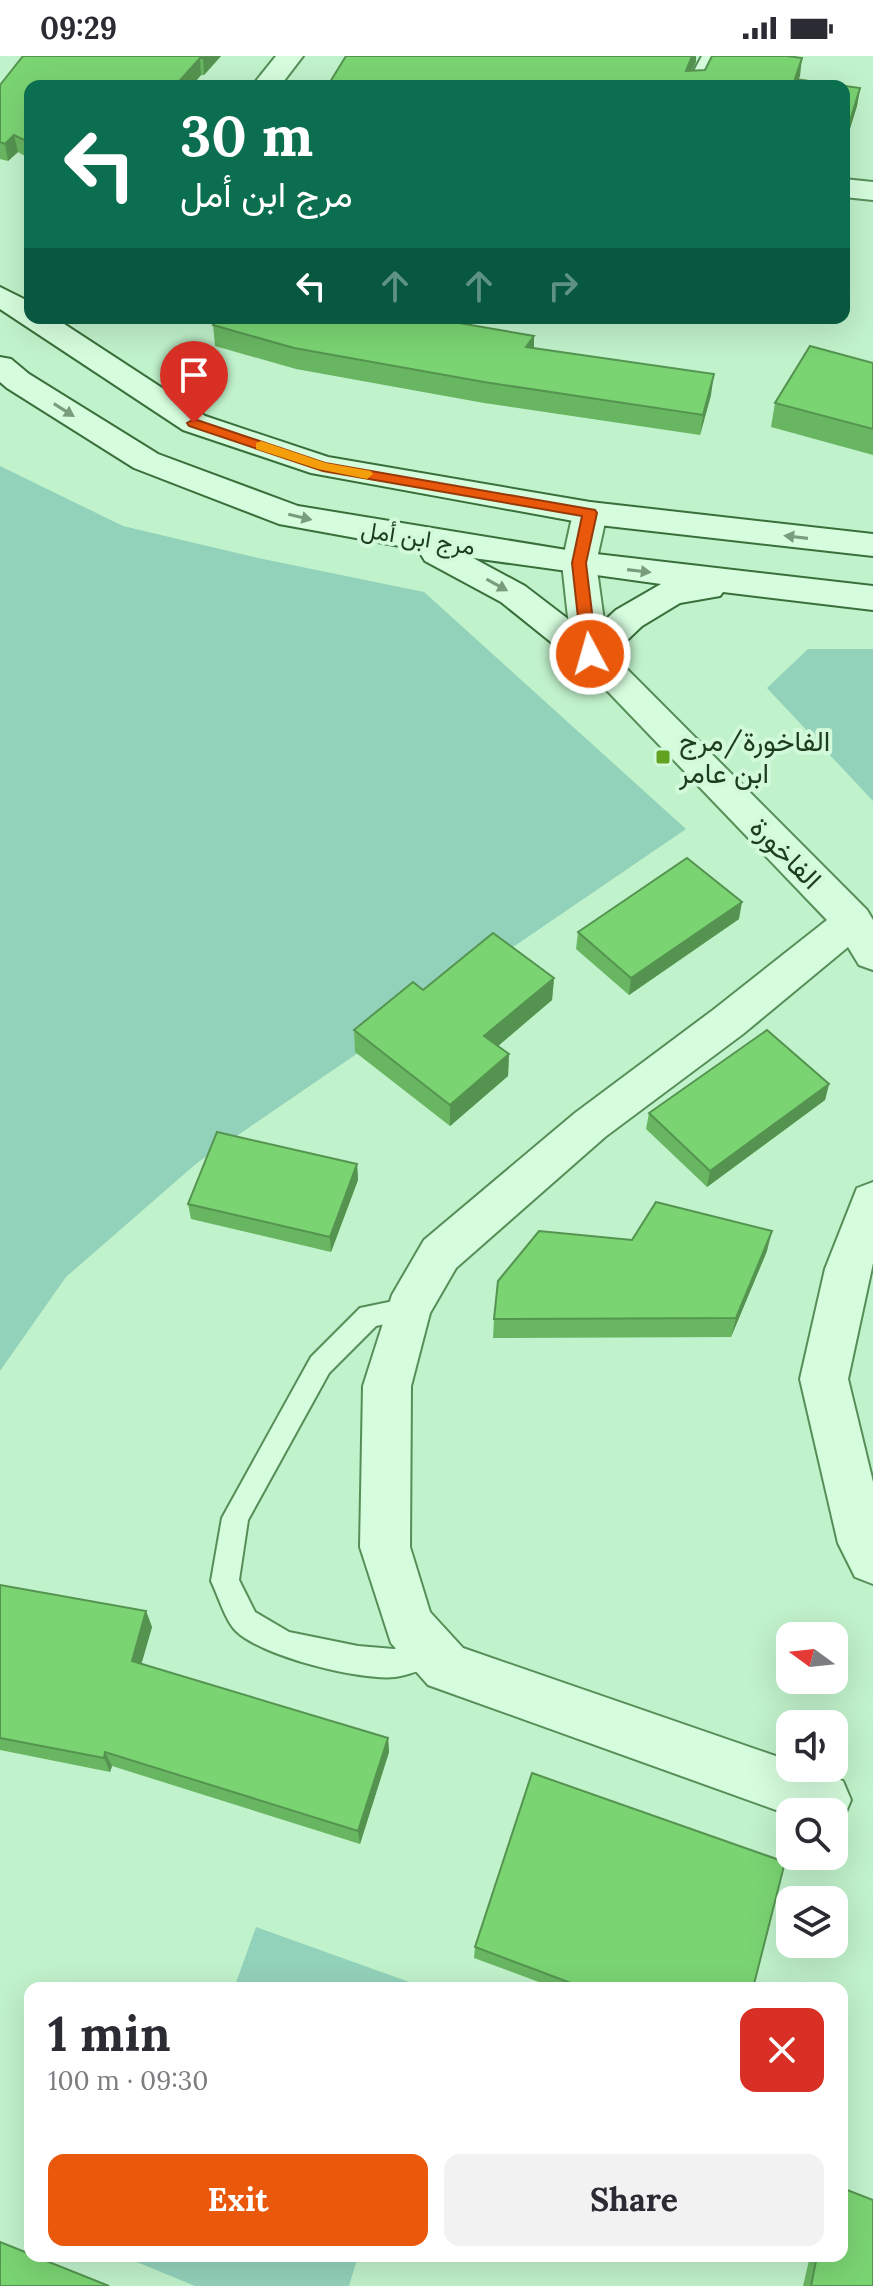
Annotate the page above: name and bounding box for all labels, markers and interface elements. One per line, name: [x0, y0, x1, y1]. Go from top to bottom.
text: 09:29: [40, 9, 117, 47]
text: 30 m: [180, 100, 313, 171]
icon: left: [48, 112, 152, 216]
text: مرج ابن أمل: [180, 171, 353, 217]
icon: left: [289, 264, 333, 308]
icon: ahead: [373, 264, 417, 308]
icon: ahead: [457, 264, 501, 308]
icon: right: [541, 264, 585, 308]
pin: [160, 341, 228, 423]
icon: arrive: [172, 353, 216, 397]
one-way arrow: [53, 403, 75, 417]
one-way arrow: [287, 511, 312, 524]
street label: مرج ابن أمل: [359, 513, 477, 563]
one-way arrow: [783, 530, 808, 543]
one-way arrow: [627, 564, 652, 577]
one-way arrow: [486, 578, 508, 592]
position arrow: [548, 612, 632, 696]
place label: الفاخورة/مرج ابن عامر: [678, 723, 830, 791]
marker: الفاخورة/مرج ابن عامر: [654, 748, 672, 766]
street label: الفاخورة: [742, 809, 830, 897]
north arrow: [776, 1622, 848, 1694]
map controls: [776, 1622, 848, 1958]
button: sound: [776, 1710, 848, 1782]
button: search: [776, 1798, 848, 1870]
button: layers: [776, 1886, 848, 1958]
text: 1 min: [48, 2003, 171, 2064]
button: close: [740, 2008, 824, 2092]
text: 100 m · 09:30: [48, 2064, 208, 2097]
button: Exit: [48, 2154, 428, 2246]
button: Share: [444, 2154, 824, 2246]

